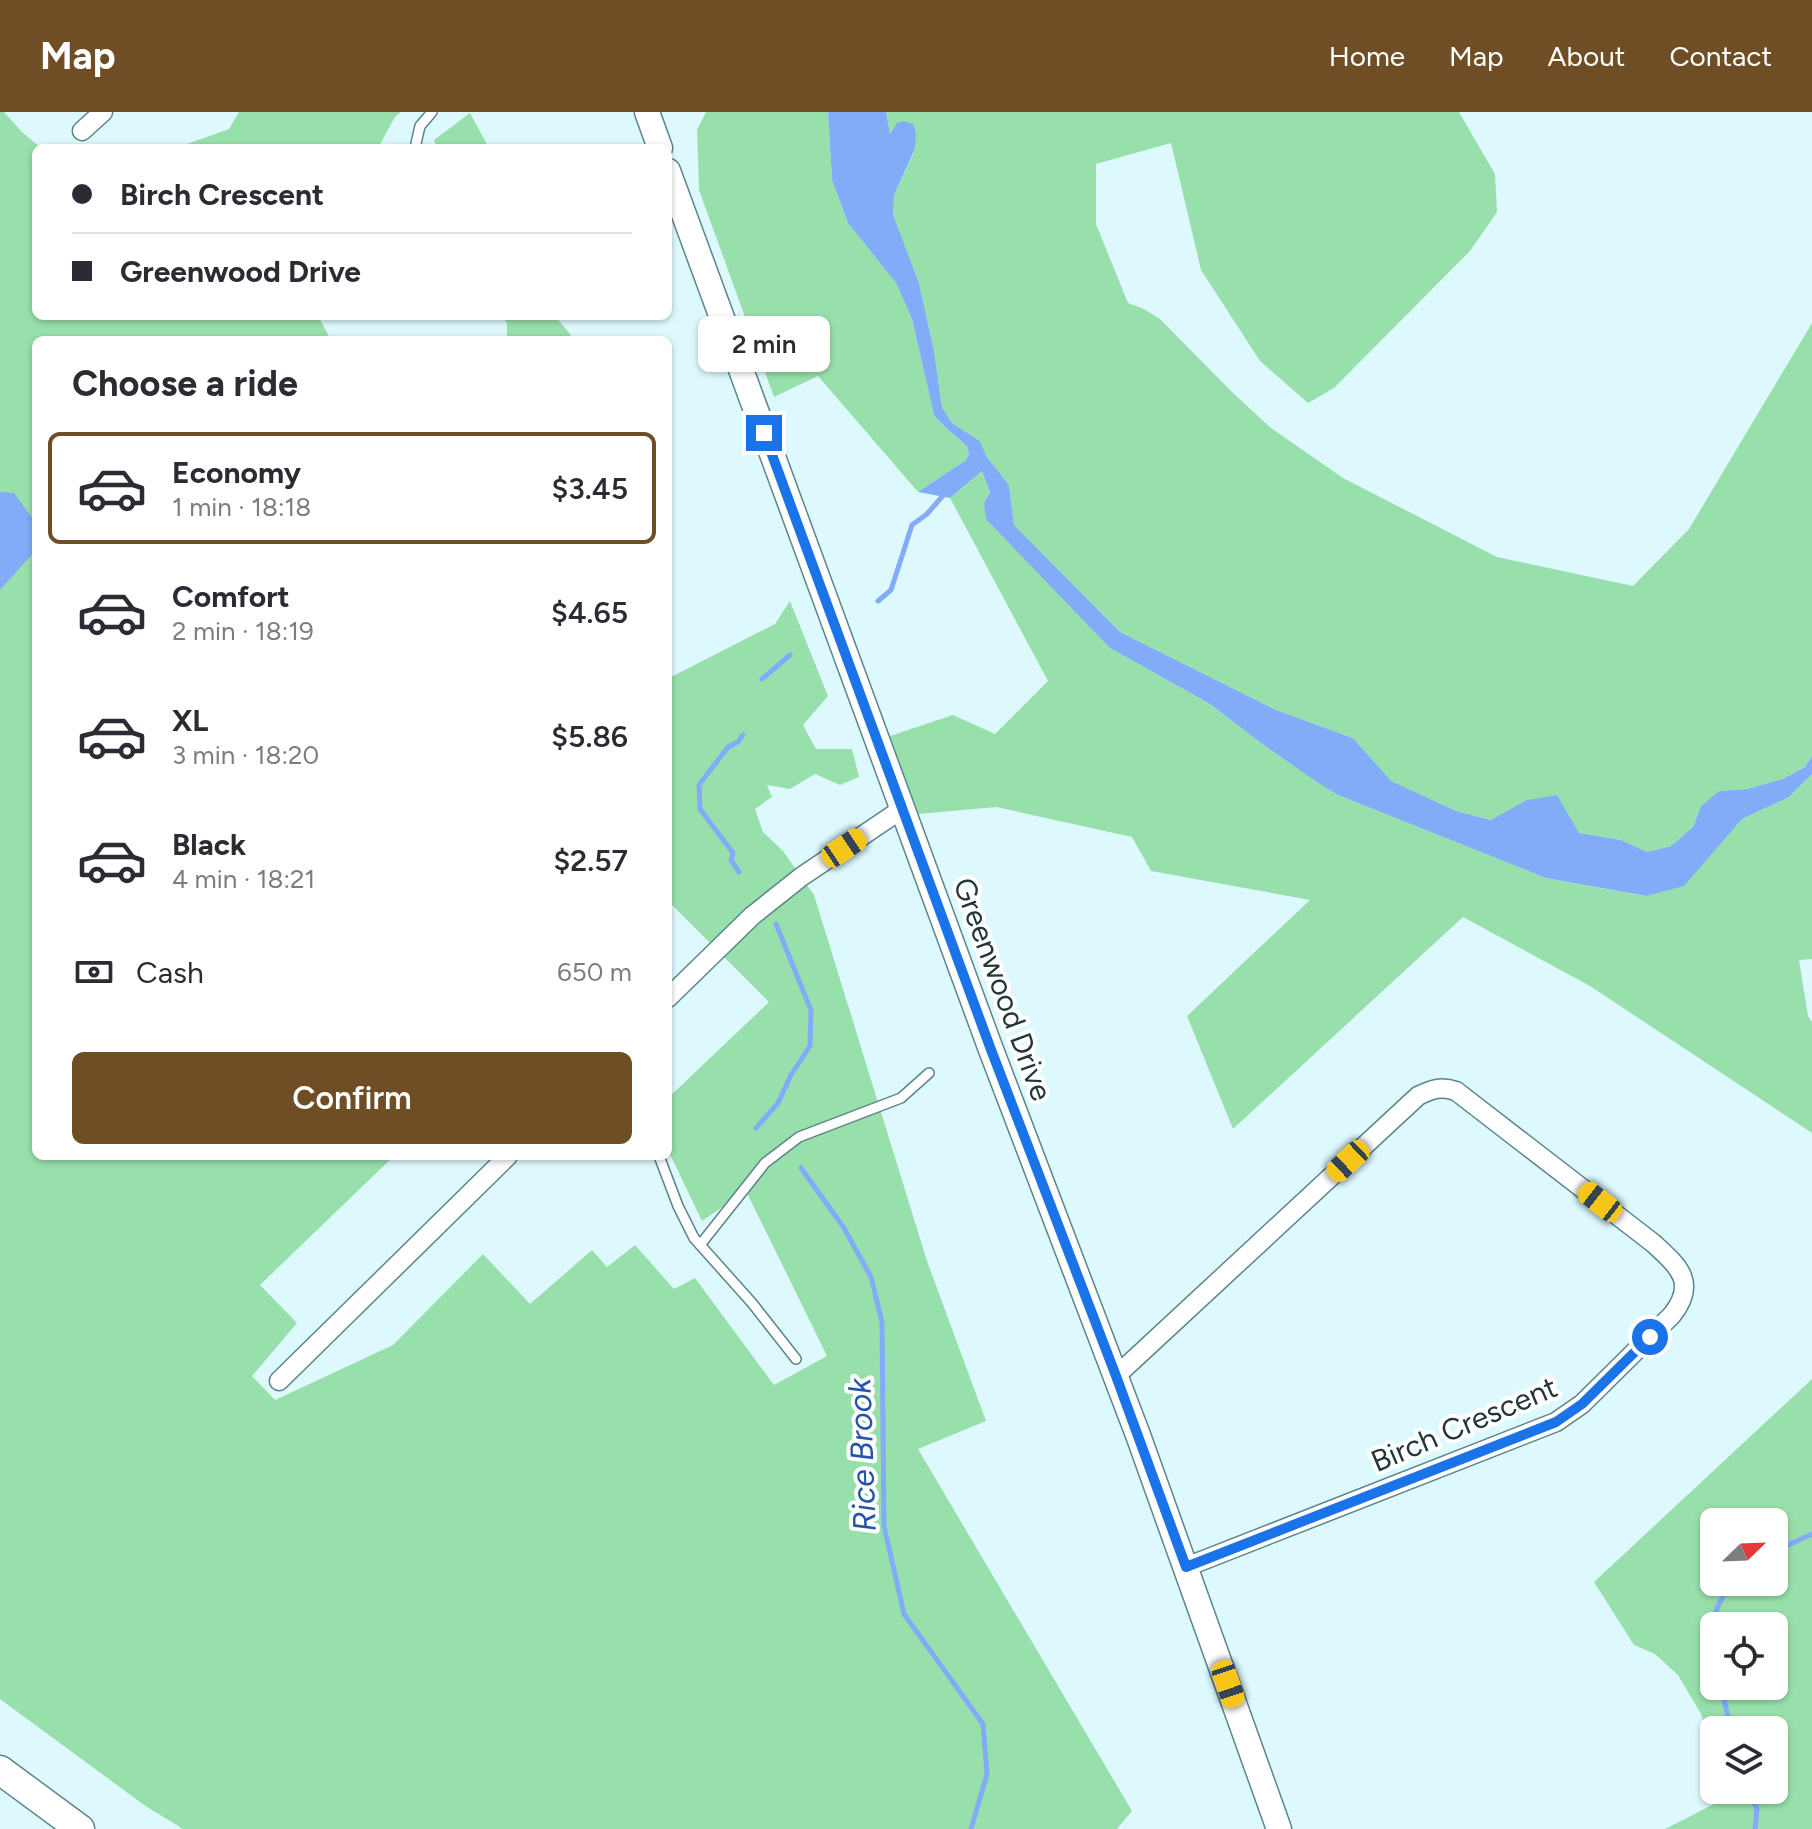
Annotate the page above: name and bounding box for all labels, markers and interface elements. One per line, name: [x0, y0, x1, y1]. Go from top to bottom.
text: Map: [40, 33, 116, 79]
text: Home: [1329, 39, 1405, 73]
text: Map: [1449, 39, 1504, 73]
text: About: [1548, 39, 1625, 73]
text: Contact: [1669, 39, 1772, 73]
text: Birch Crescent: [120, 176, 324, 213]
text: Greenwood Drive: [120, 253, 361, 290]
callout: 2 min: [698, 317, 830, 373]
text: 2 min: [732, 328, 796, 360]
text: Choose a ride: [72, 362, 298, 405]
route end: [746, 415, 782, 451]
icon: car: [76, 452, 148, 524]
text: Economy: [172, 454, 301, 491]
text: $3.45: [552, 470, 628, 507]
text: 1 min · 18:18: [172, 491, 311, 523]
icon: car: [76, 576, 148, 648]
text: Comfort: [172, 578, 290, 615]
text: $4.65: [551, 594, 628, 631]
text: 2 min · 18:19: [172, 615, 314, 647]
icon: car: [76, 700, 148, 772]
text: XL: [172, 702, 208, 739]
text: $5.86: [551, 718, 628, 755]
text: 3 min · 18:20: [172, 739, 319, 771]
icon: car: [76, 824, 148, 896]
car: [817, 825, 871, 871]
text: Black: [172, 826, 246, 863]
text: $2.57: [553, 842, 628, 879]
text: 4 min · 18:21: [172, 863, 315, 895]
street label: Greenwood Drive: [946, 872, 1060, 1106]
icon: cash: [72, 950, 116, 994]
text: Cash: [136, 954, 204, 991]
text: 650 m: [557, 956, 632, 988]
button: Confirm: [72, 1052, 632, 1144]
car: [1322, 1136, 1374, 1186]
car: [1574, 1178, 1626, 1226]
route start: [1632, 1319, 1668, 1355]
street label: Birch Crescent: [1365, 1368, 1563, 1480]
water label: Rice Brook: [840, 1376, 884, 1532]
north arrow: [1700, 1508, 1788, 1596]
map controls: [1700, 1508, 1788, 1804]
button: locate: [1700, 1612, 1788, 1700]
car: [1209, 1657, 1247, 1711]
button: layers: [1700, 1716, 1788, 1804]

